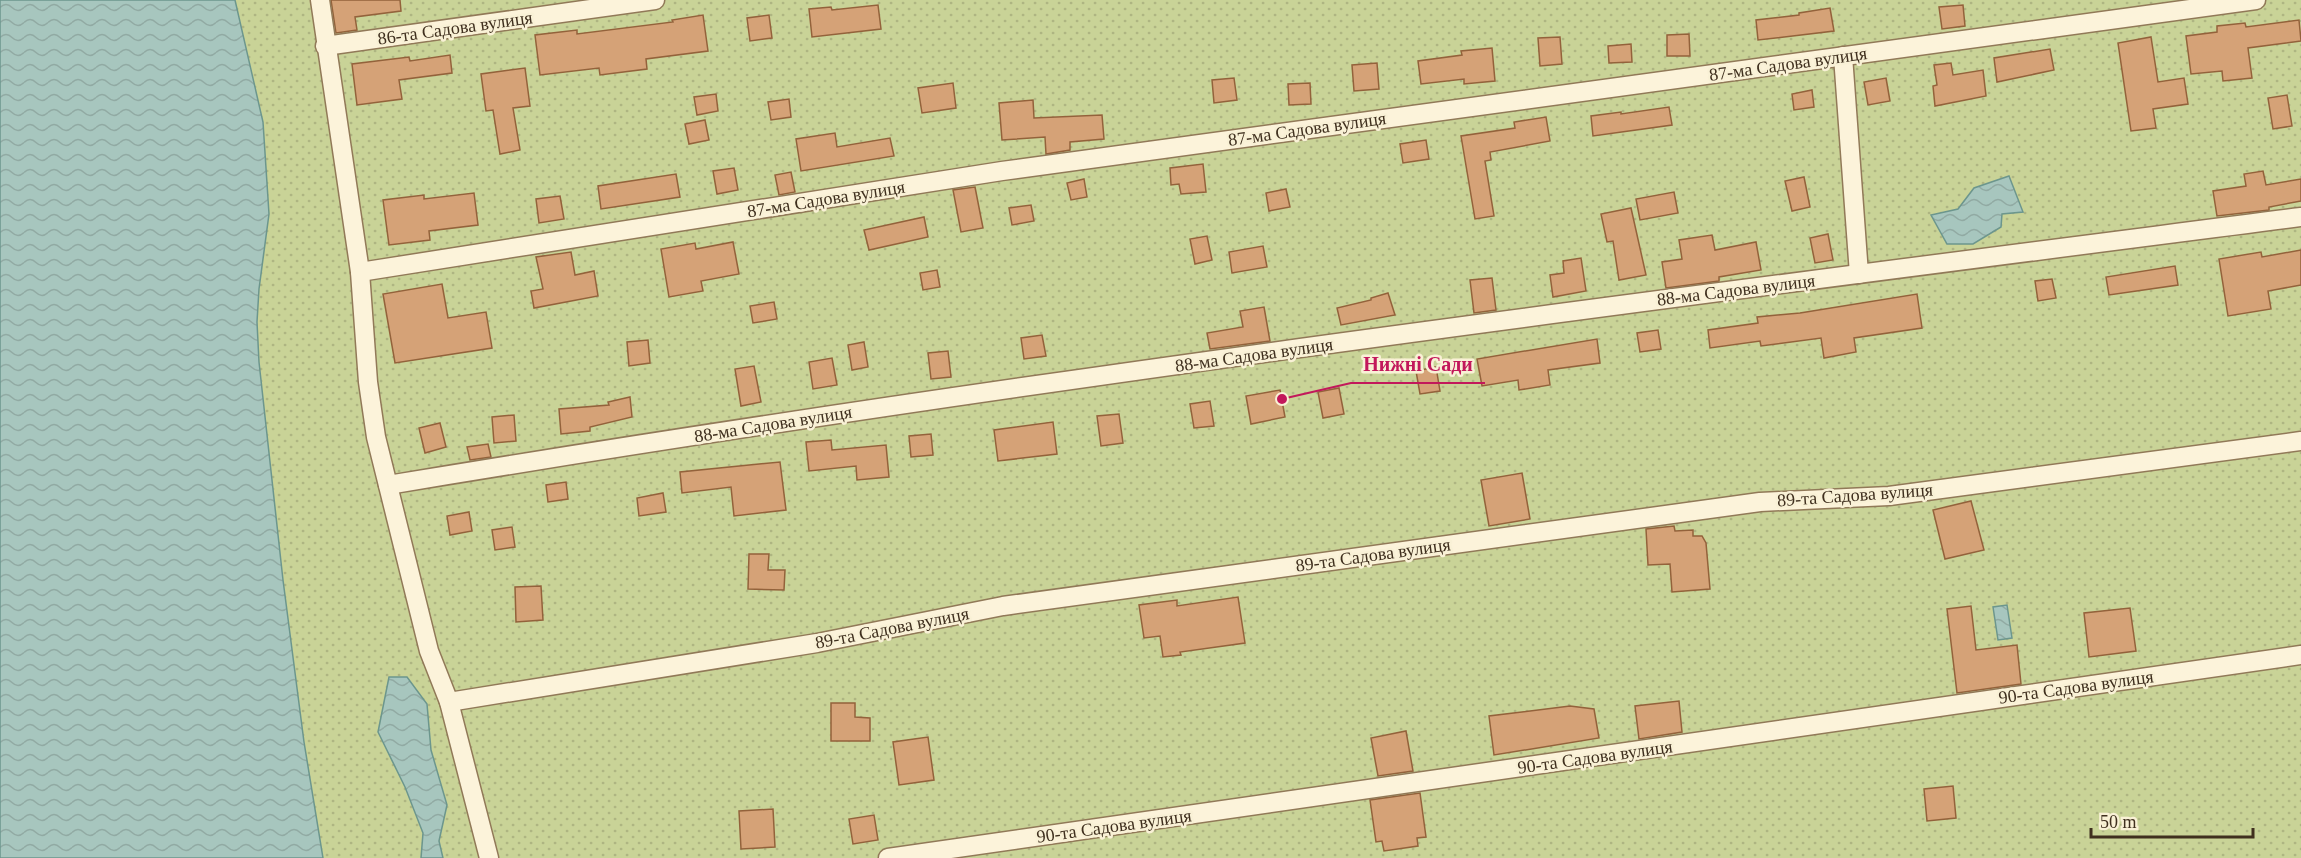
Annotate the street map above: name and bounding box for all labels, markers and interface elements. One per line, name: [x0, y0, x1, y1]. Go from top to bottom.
street label: 86-та Садова вулиця: [376, 7, 534, 49]
street label: 87-ма Садова вулиця: [1708, 43, 1868, 85]
street label: 87-ма Садова вулиця: [1227, 108, 1387, 150]
street label: 87-ма Садова вулиця: [746, 177, 906, 221]
street label: 88-ма Садова вулиця: [1656, 270, 1816, 310]
street label: 88-ма Садова вулиця: [1174, 334, 1334, 376]
callout: Нижні Сади: [1351, 345, 1485, 383]
text: Нижні Сади: [1363, 353, 1473, 375]
street label: 88-ма Садова вулиця: [693, 402, 853, 446]
street label: 89-та Садова вулиця: [1776, 480, 1934, 510]
street label: 89-та Садова вулиця: [1294, 534, 1452, 576]
street label: 89-та Садова вулиця: [813, 603, 971, 653]
street label: 90-та Садова вулиця: [1997, 666, 2155, 708]
street label: 90-та Садова вулиця: [1516, 736, 1674, 778]
scale bar: [2091, 801, 2253, 839]
street label: 90-та Садова вулиця: [1035, 805, 1193, 847]
text: 50 m: [2100, 812, 2137, 832]

